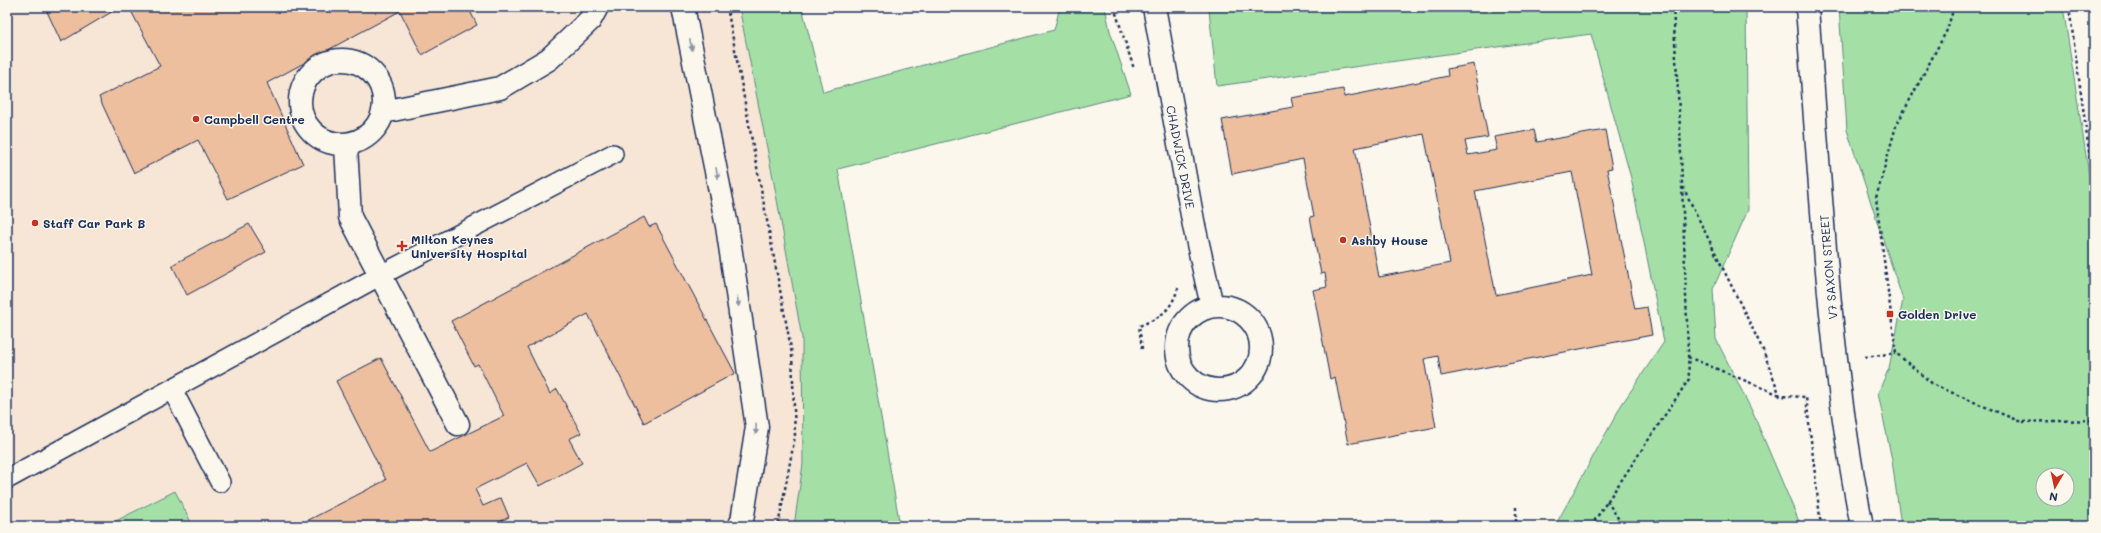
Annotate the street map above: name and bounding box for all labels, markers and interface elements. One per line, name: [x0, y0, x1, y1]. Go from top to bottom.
one-way arrow: [689, 39, 695, 51]
street label: CHADWICK DRIVE: [1163, 104, 1199, 210]
place label: Campbell Centre: [204, 111, 305, 127]
marker: Campbell Centre: [191, 114, 201, 124]
one-way arrow: [714, 167, 720, 179]
street label: V7 SAXON STREET: [1815, 214, 1841, 320]
place label: Staff Car Park B: [43, 215, 145, 231]
marker: Staff Car Park B: [30, 218, 40, 228]
place label: Milton Keynes University Hospital: [411, 231, 527, 261]
place label: Ashby House: [1351, 232, 1428, 248]
marker: Ashby House: [1338, 235, 1348, 245]
marker: Milton Keynes University Hospital: [396, 240, 408, 252]
one-way arrow: [735, 295, 741, 307]
place label: Golden Drive: [1898, 306, 1976, 322]
marker: Golden Drive: [1885, 309, 1895, 319]
one-way arrow: [752, 423, 759, 436]
north arrow: [2035, 467, 2075, 507]
text: N: [2048, 489, 2059, 505]

